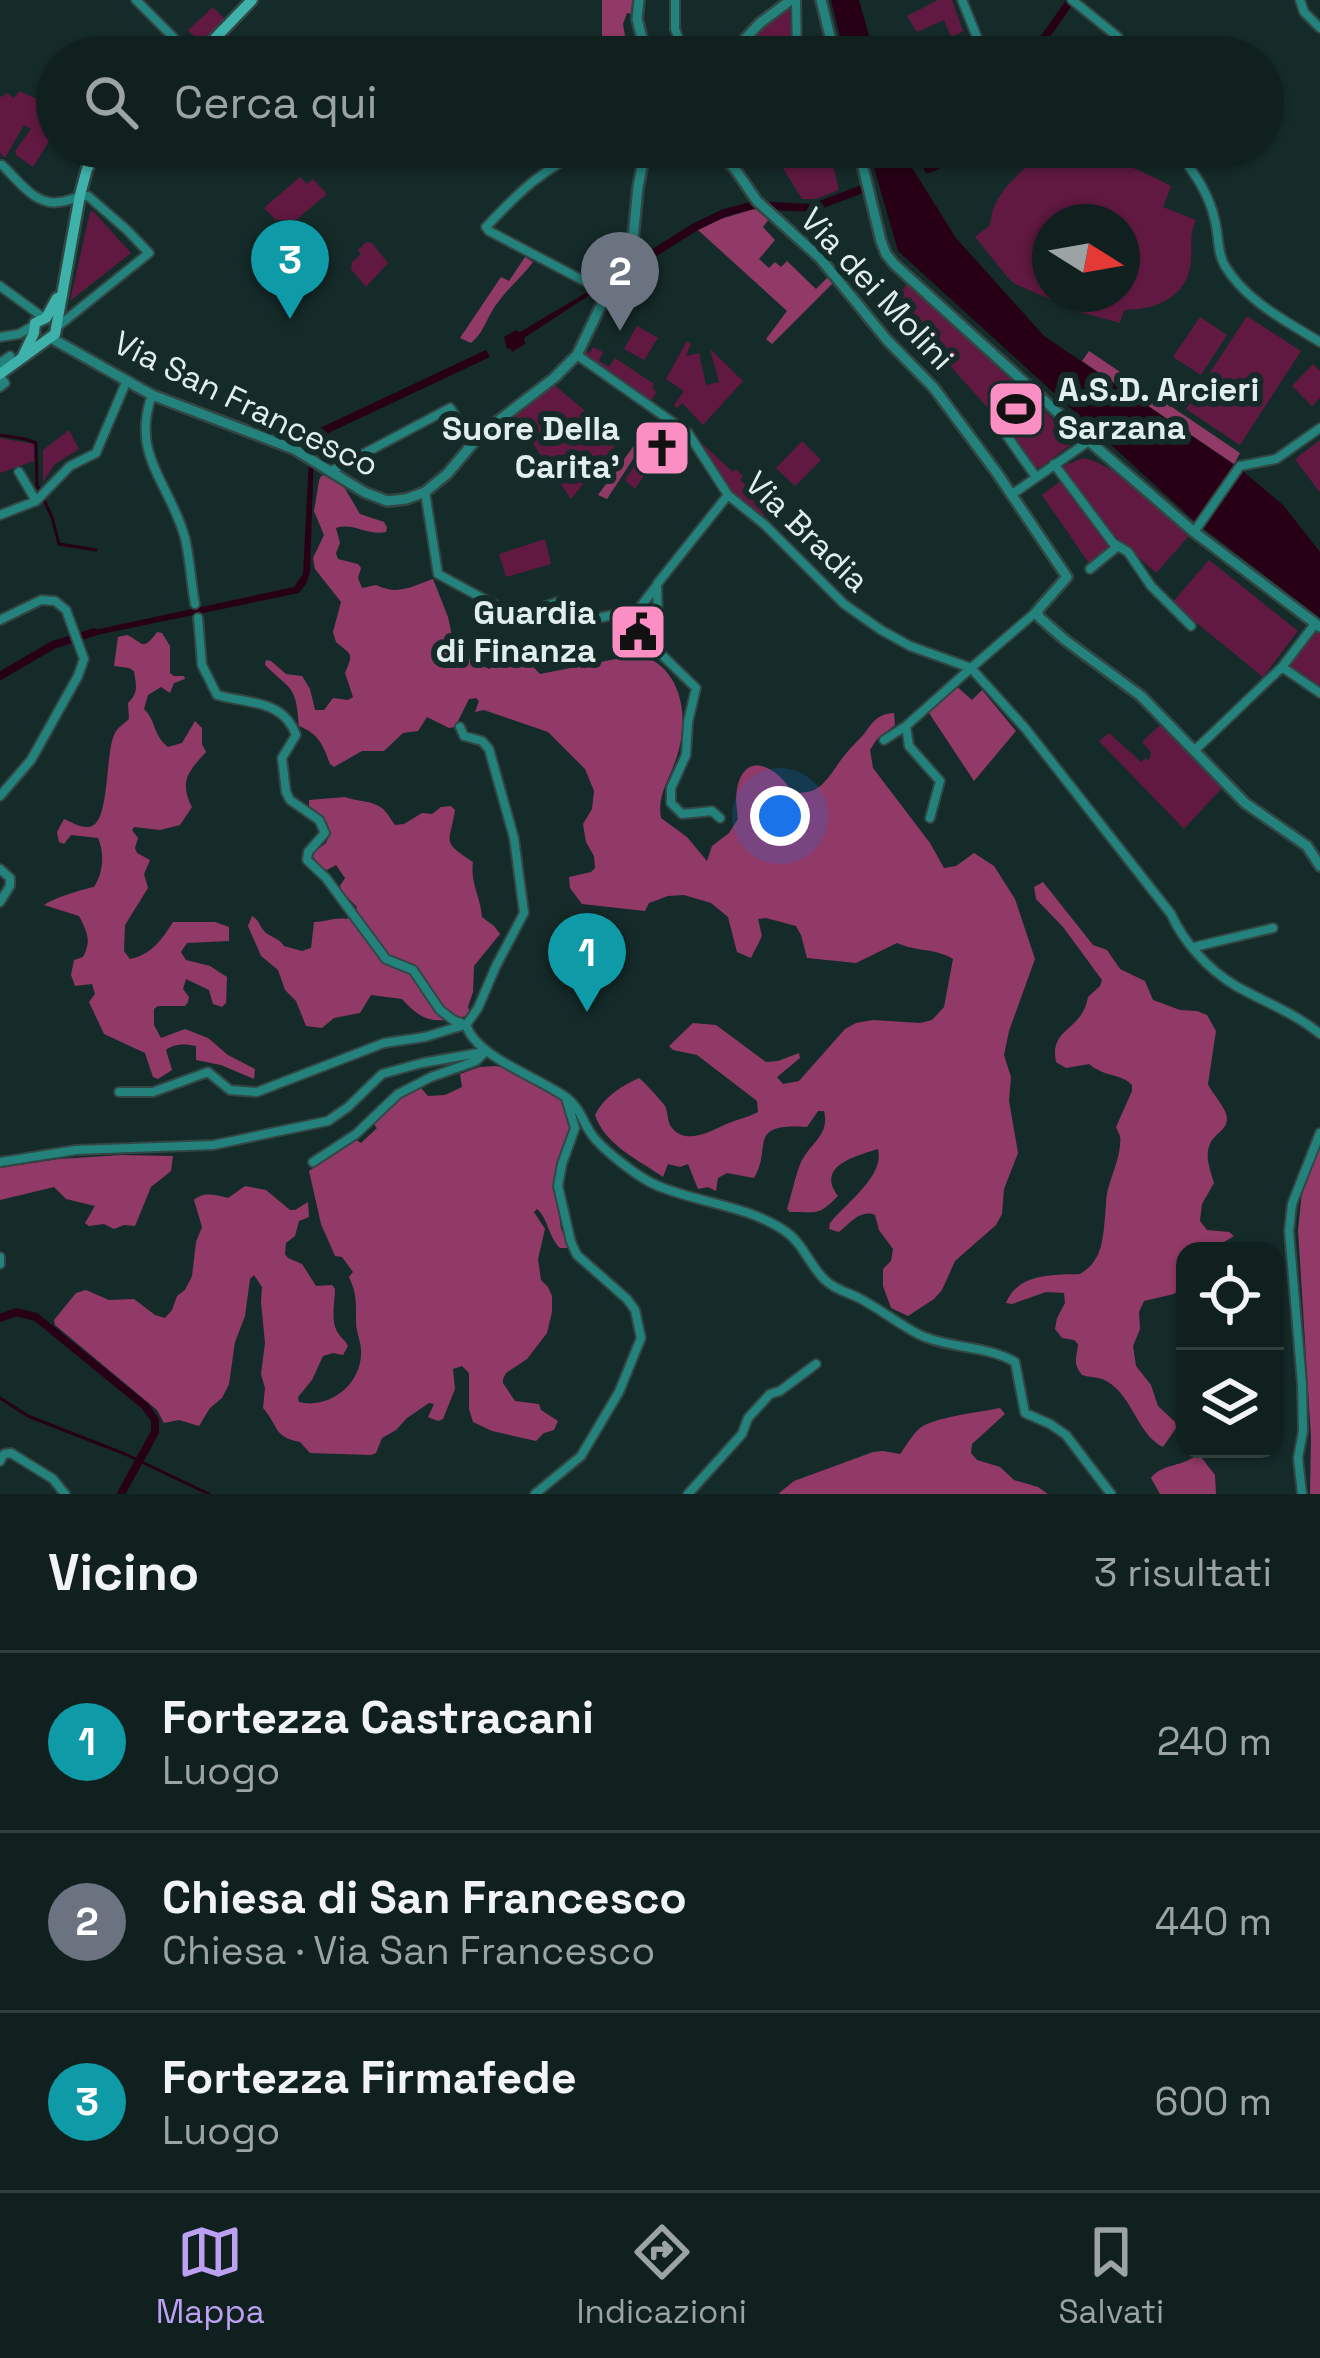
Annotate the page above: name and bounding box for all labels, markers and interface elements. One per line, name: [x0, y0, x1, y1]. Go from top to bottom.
search box: [36, 36, 1284, 168]
icon: search: [78, 69, 144, 135]
text: Cerca qui: [174, 74, 378, 131]
street label: Via dei Molini: [791, 199, 963, 379]
north arrow: [1032, 204, 1140, 312]
pin: 3: [251, 220, 329, 319]
pin: 2: [581, 232, 659, 331]
street label: Via San Francesco: [107, 322, 385, 486]
place label: A.S.D. Arcieri Sarzana: [1058, 369, 1259, 449]
sports icon: A.S.D. Arcieri Sarzana: [985, 378, 1047, 440]
place label: Suore Della Carita': [442, 408, 620, 488]
church icon: Suore Della Carita': [631, 417, 693, 479]
street label: Via Bradia: [736, 463, 878, 601]
place label: Guardia di Finanza: [435, 592, 596, 672]
public building icon: Guardia di Finanza: [607, 601, 669, 663]
your location: [750, 786, 810, 846]
pin: 1: [548, 913, 626, 1012]
map controls: [1176, 1242, 1284, 1458]
button: locate: [1176, 1242, 1284, 1350]
button: layers: [1176, 1350, 1284, 1458]
text: Vicino: [48, 1540, 199, 1605]
text: 3 risultati: [1094, 1548, 1272, 1597]
text: Fortezza Castracani: [162, 1689, 594, 1746]
text: 1: [78, 1717, 96, 1766]
text: 240 m: [1157, 1717, 1272, 1766]
text: Luogo: [162, 1746, 280, 1795]
text: Chiesa di San Francesco: [162, 1869, 687, 1926]
text: 2: [75, 1897, 99, 1946]
text: 440 m: [1155, 1897, 1272, 1946]
text: Chiesa · Via San Francesco: [162, 1926, 655, 1975]
text: Fortezza Firmafede: [162, 2049, 577, 2106]
text: 3: [75, 2077, 99, 2126]
text: 600 m: [1155, 2077, 1272, 2126]
text: Luogo: [162, 2106, 280, 2155]
tab: Mappa: [156, 2219, 265, 2333]
tab: Indicazioni: [576, 2219, 747, 2333]
tab: Salvati: [1058, 2219, 1164, 2333]

